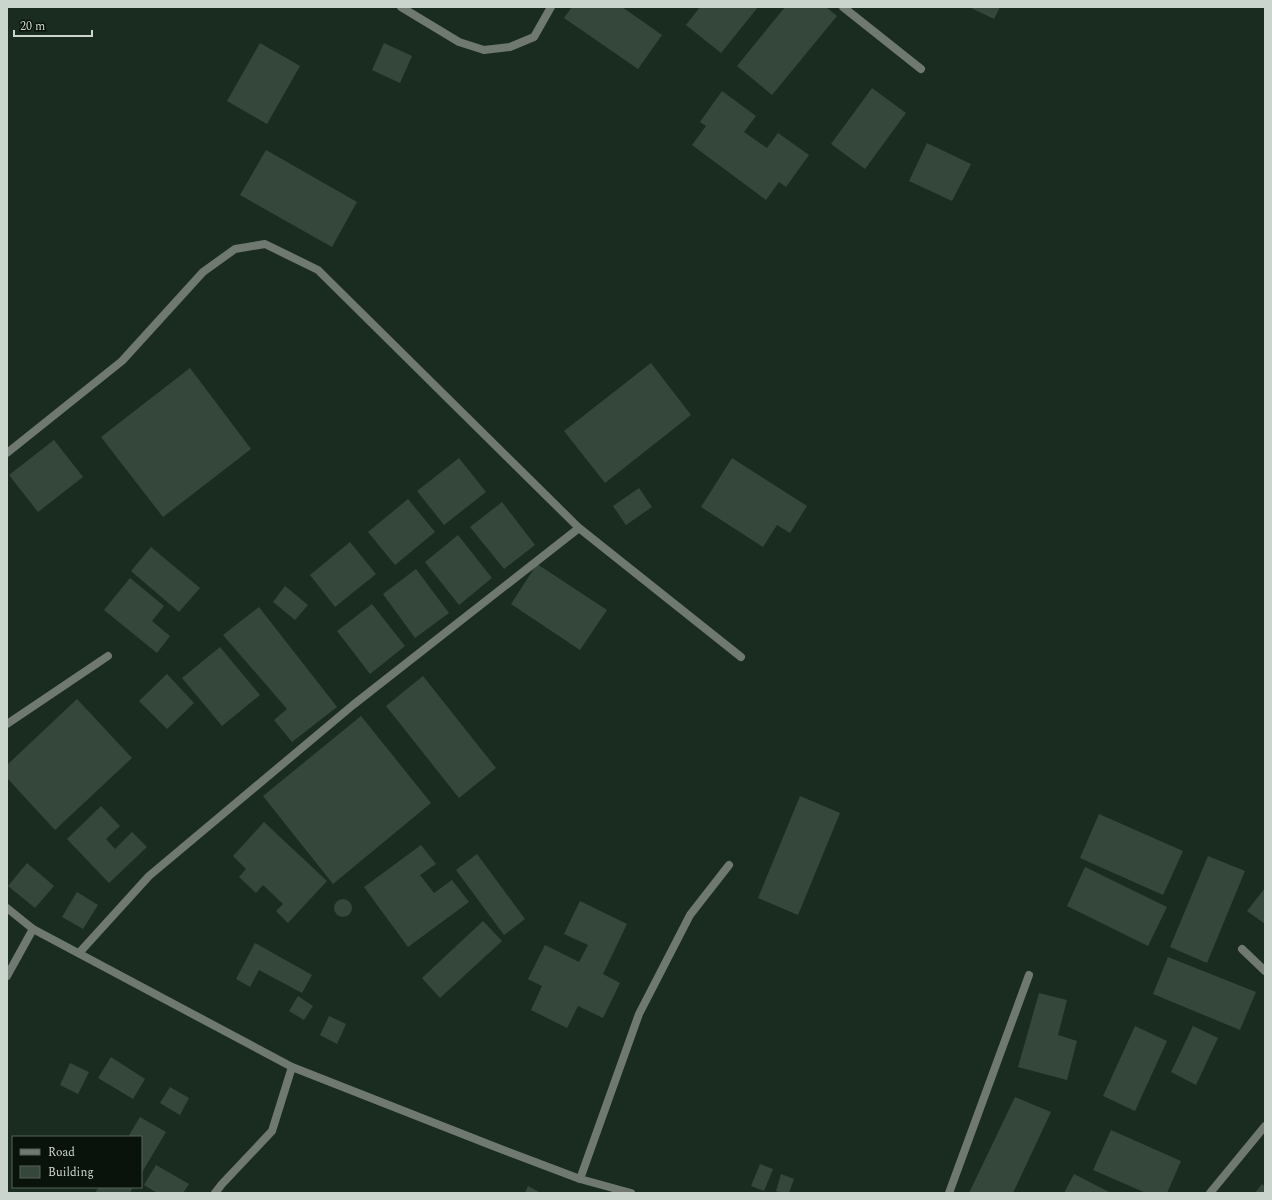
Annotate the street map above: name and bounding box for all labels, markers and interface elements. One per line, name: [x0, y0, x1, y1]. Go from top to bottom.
scale bar: [14, 12, 92, 38]
text: 20 m: [20, 17, 45, 36]
legend: [12, 1136, 142, 1188]
text: Road: [48, 1143, 75, 1162]
text: Building: [48, 1163, 94, 1182]

